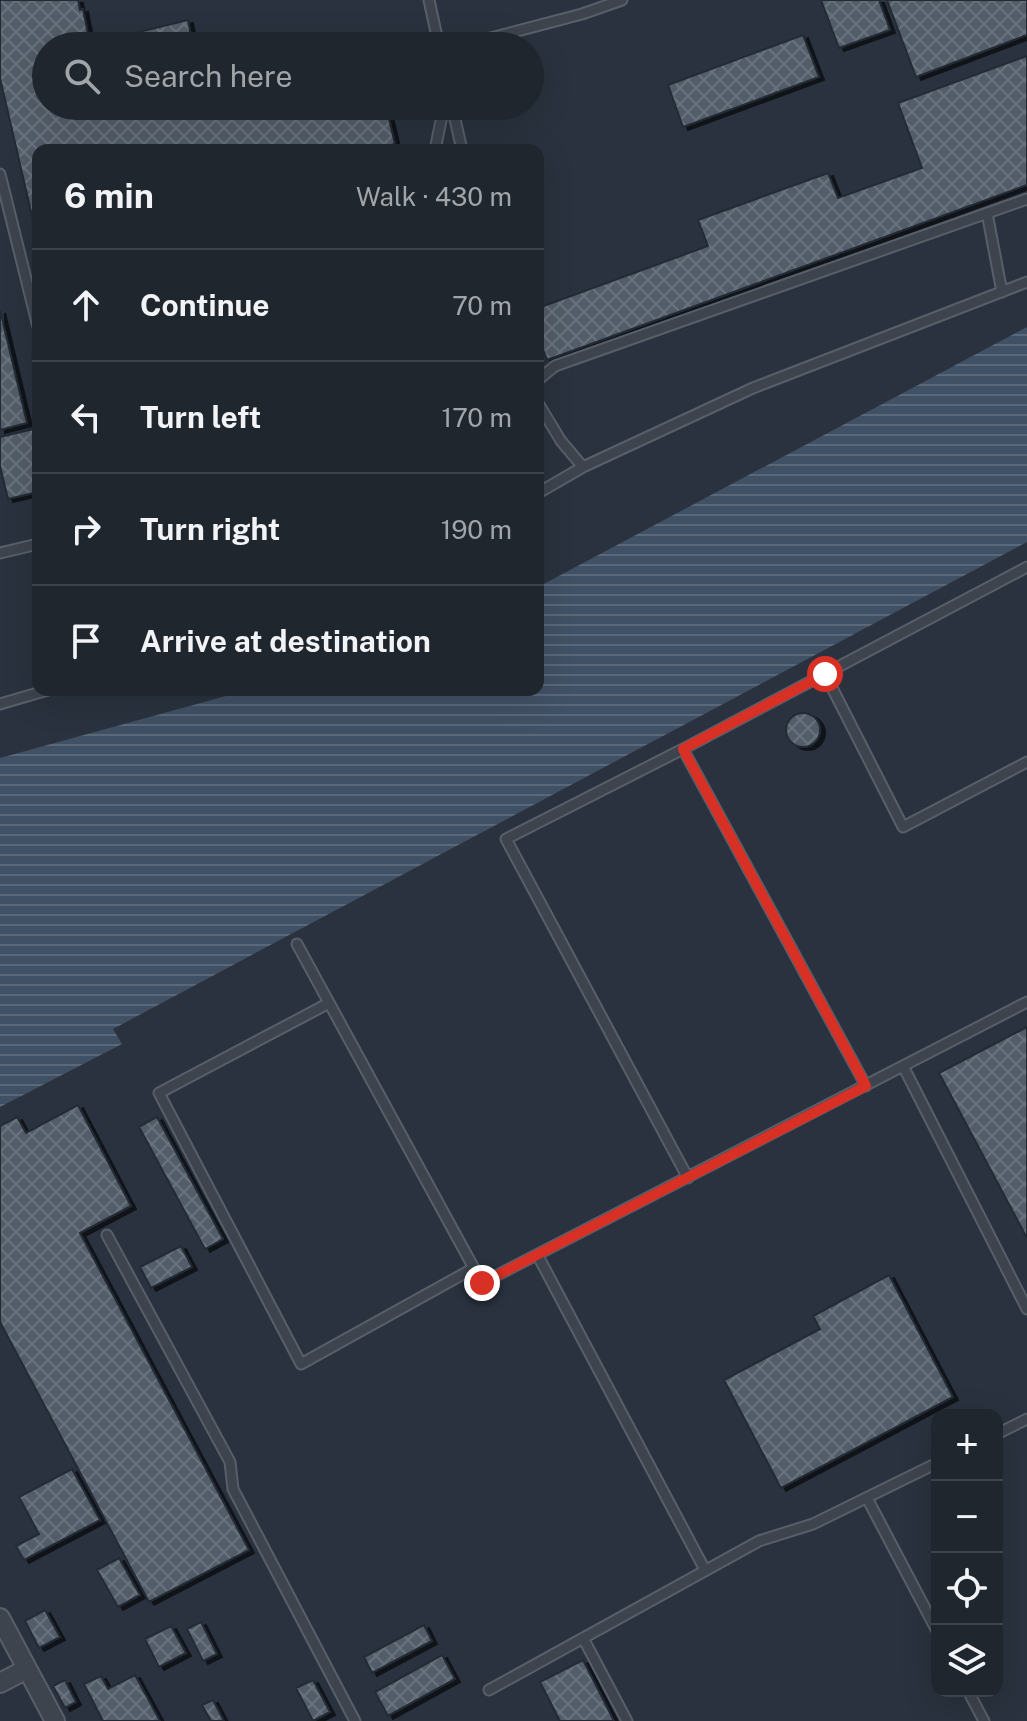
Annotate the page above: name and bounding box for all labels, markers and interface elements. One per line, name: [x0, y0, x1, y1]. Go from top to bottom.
search box: [32, 32, 544, 120]
icon: search: [60, 54, 104, 98]
text: Search here: [124, 58, 292, 94]
text: 6 min: [64, 176, 154, 216]
text: Walk · 430 m: [356, 181, 512, 212]
icon: ahead: [64, 283, 108, 327]
text: Continue: [140, 287, 270, 323]
text: 70 m: [452, 290, 512, 321]
icon: left: [64, 395, 108, 439]
text: Turn left: [140, 399, 261, 435]
text: 170 m: [442, 402, 512, 433]
icon: right: [64, 507, 108, 551]
text: Turn right: [140, 511, 280, 547]
text: 190 m: [441, 514, 512, 545]
icon: arrive: [64, 619, 108, 663]
text: Arrive at destination: [140, 623, 431, 659]
route start: [807, 656, 843, 692]
route end: [464, 1265, 500, 1301]
map controls: [931, 1409, 1003, 1697]
button: +: [931, 1409, 1003, 1481]
button: −: [931, 1481, 1003, 1553]
button: locate: [931, 1553, 1003, 1625]
button: layers: [931, 1625, 1003, 1697]

